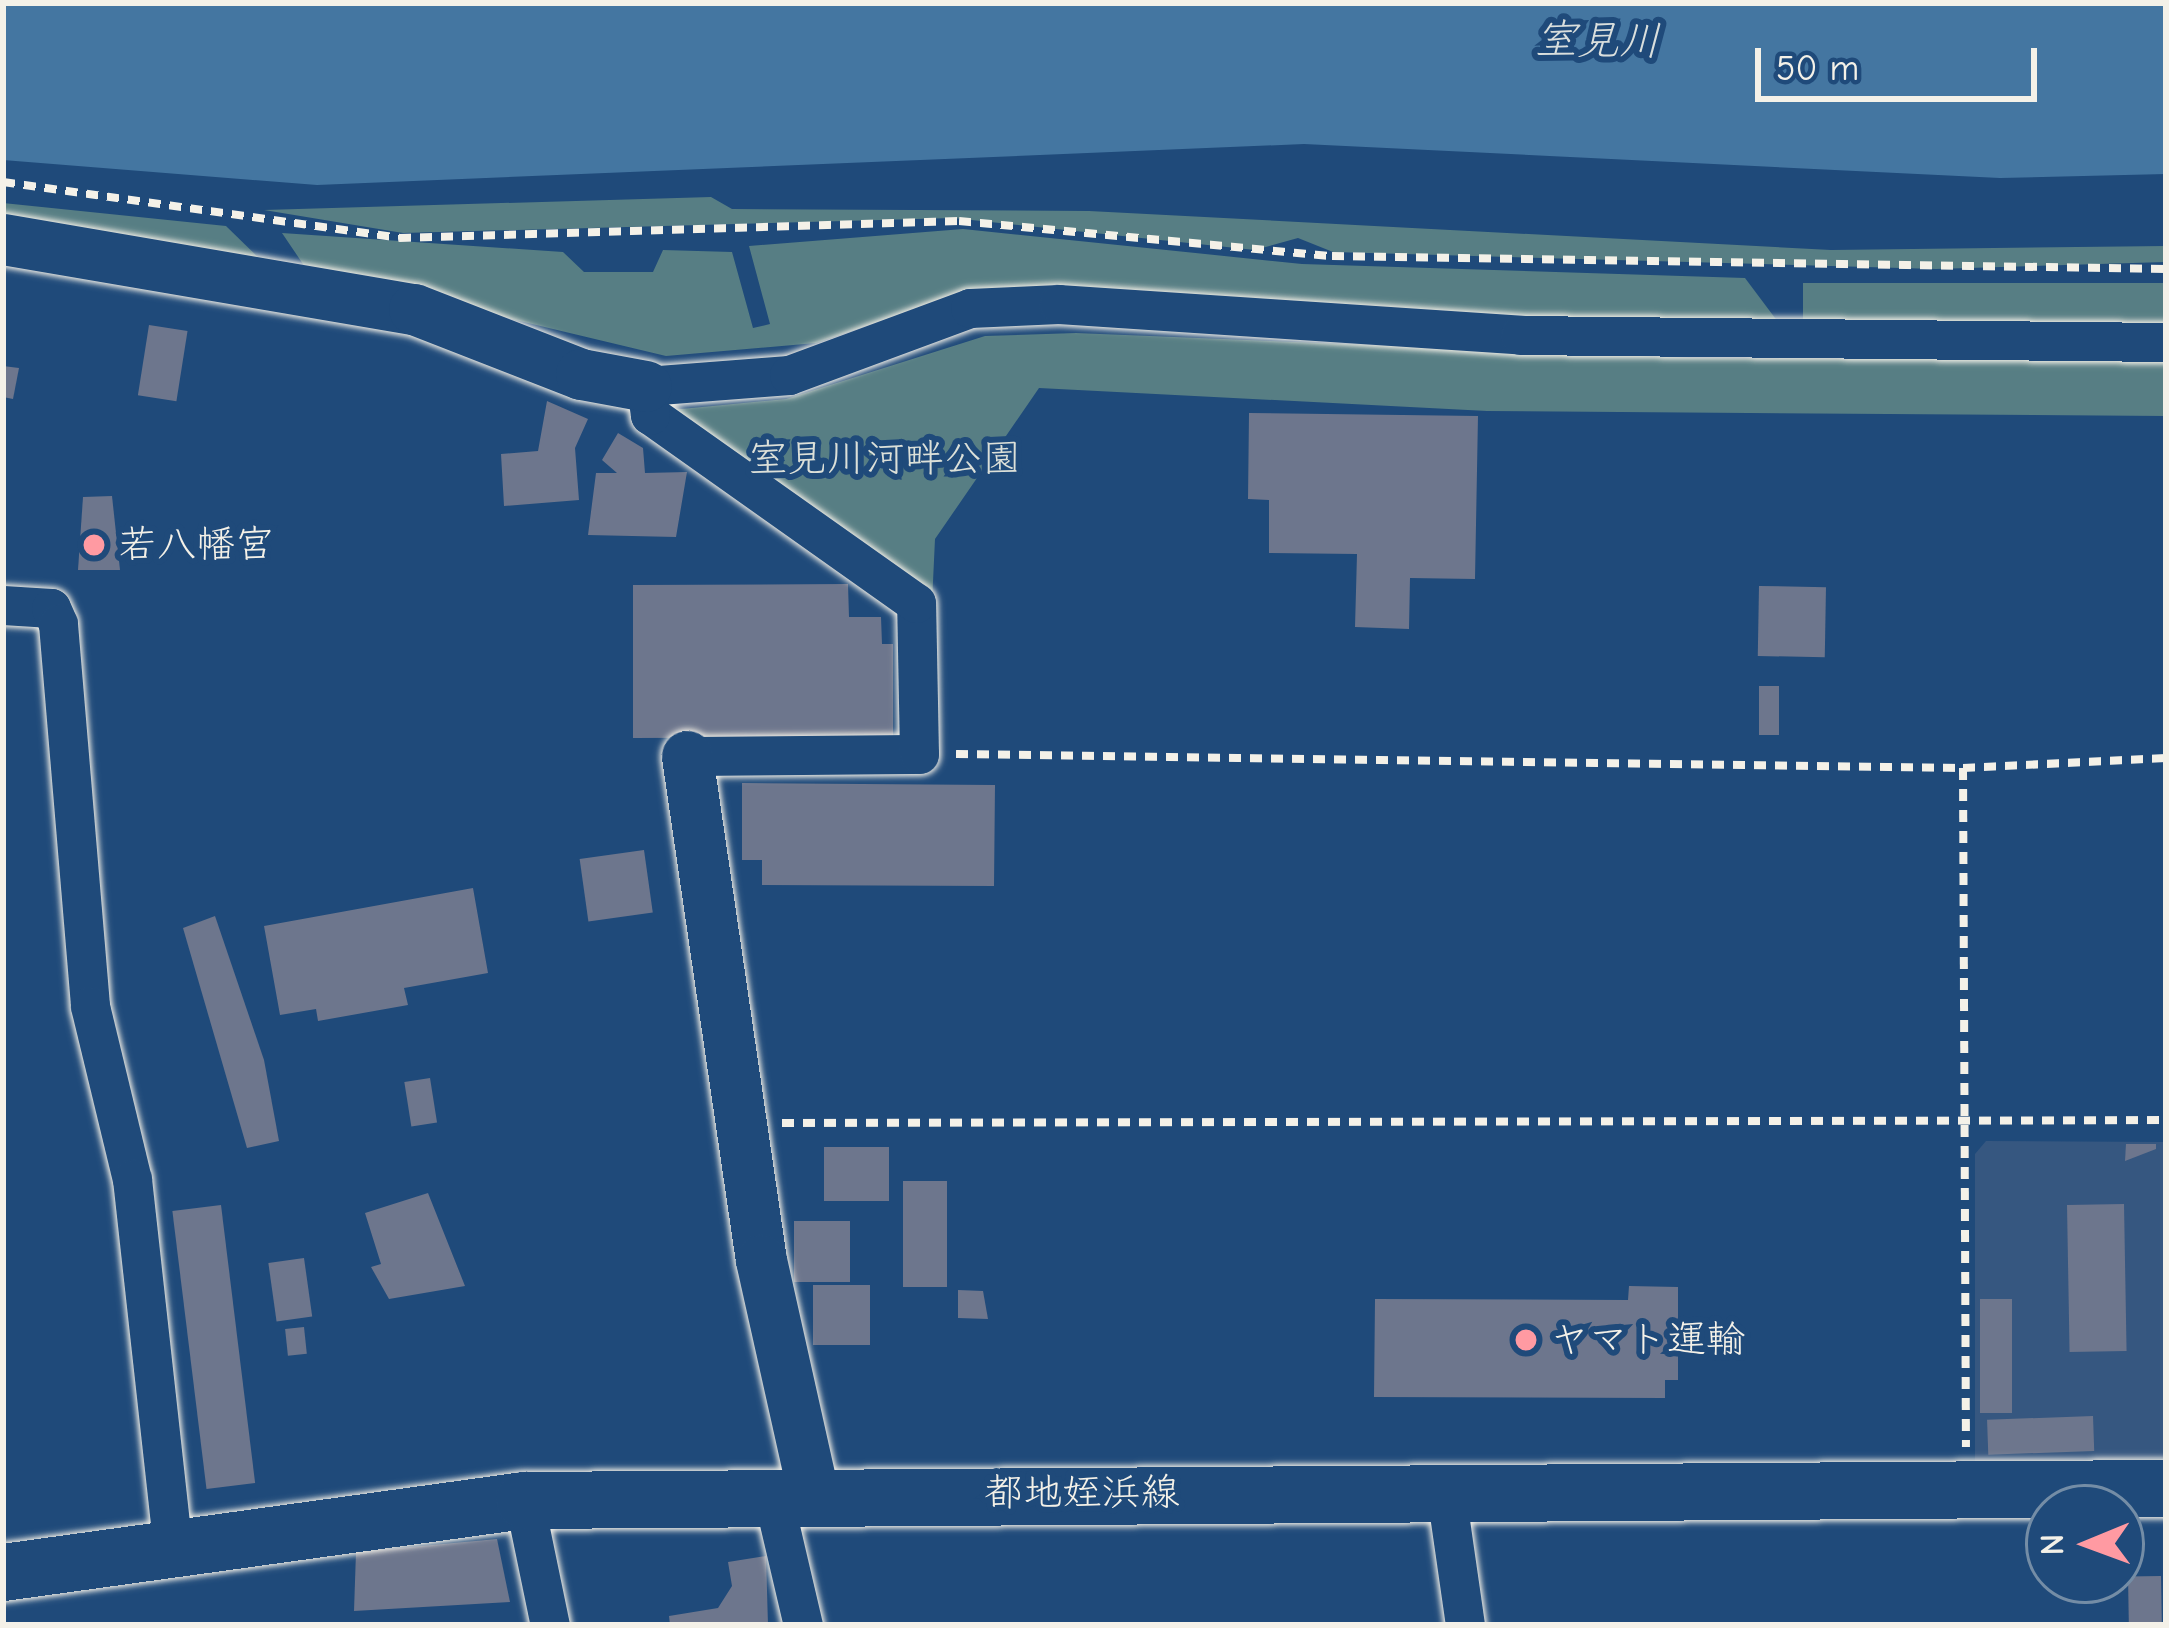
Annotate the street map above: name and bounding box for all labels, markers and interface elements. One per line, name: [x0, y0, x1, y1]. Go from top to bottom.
water label: 室見川: [1535, 15, 1661, 67]
scale bar: [1761, 24, 2043, 98]
text: 50 m: [1776, 48, 1859, 89]
park label: 室見川河畔公園: [749, 436, 1021, 482]
place label: 若八幡宮: [118, 522, 274, 568]
marker: 若八幡宮: [81, 532, 107, 558]
place label: ヤマト運輸: [1550, 1317, 1745, 1363]
marker: ヤマト運輸: [1513, 1327, 1539, 1353]
street label: 都地姪浜線: [985, 1470, 1179, 1516]
north arrow: [2025, 1484, 2145, 1604]
text: N: [2033, 1533, 2071, 1556]

